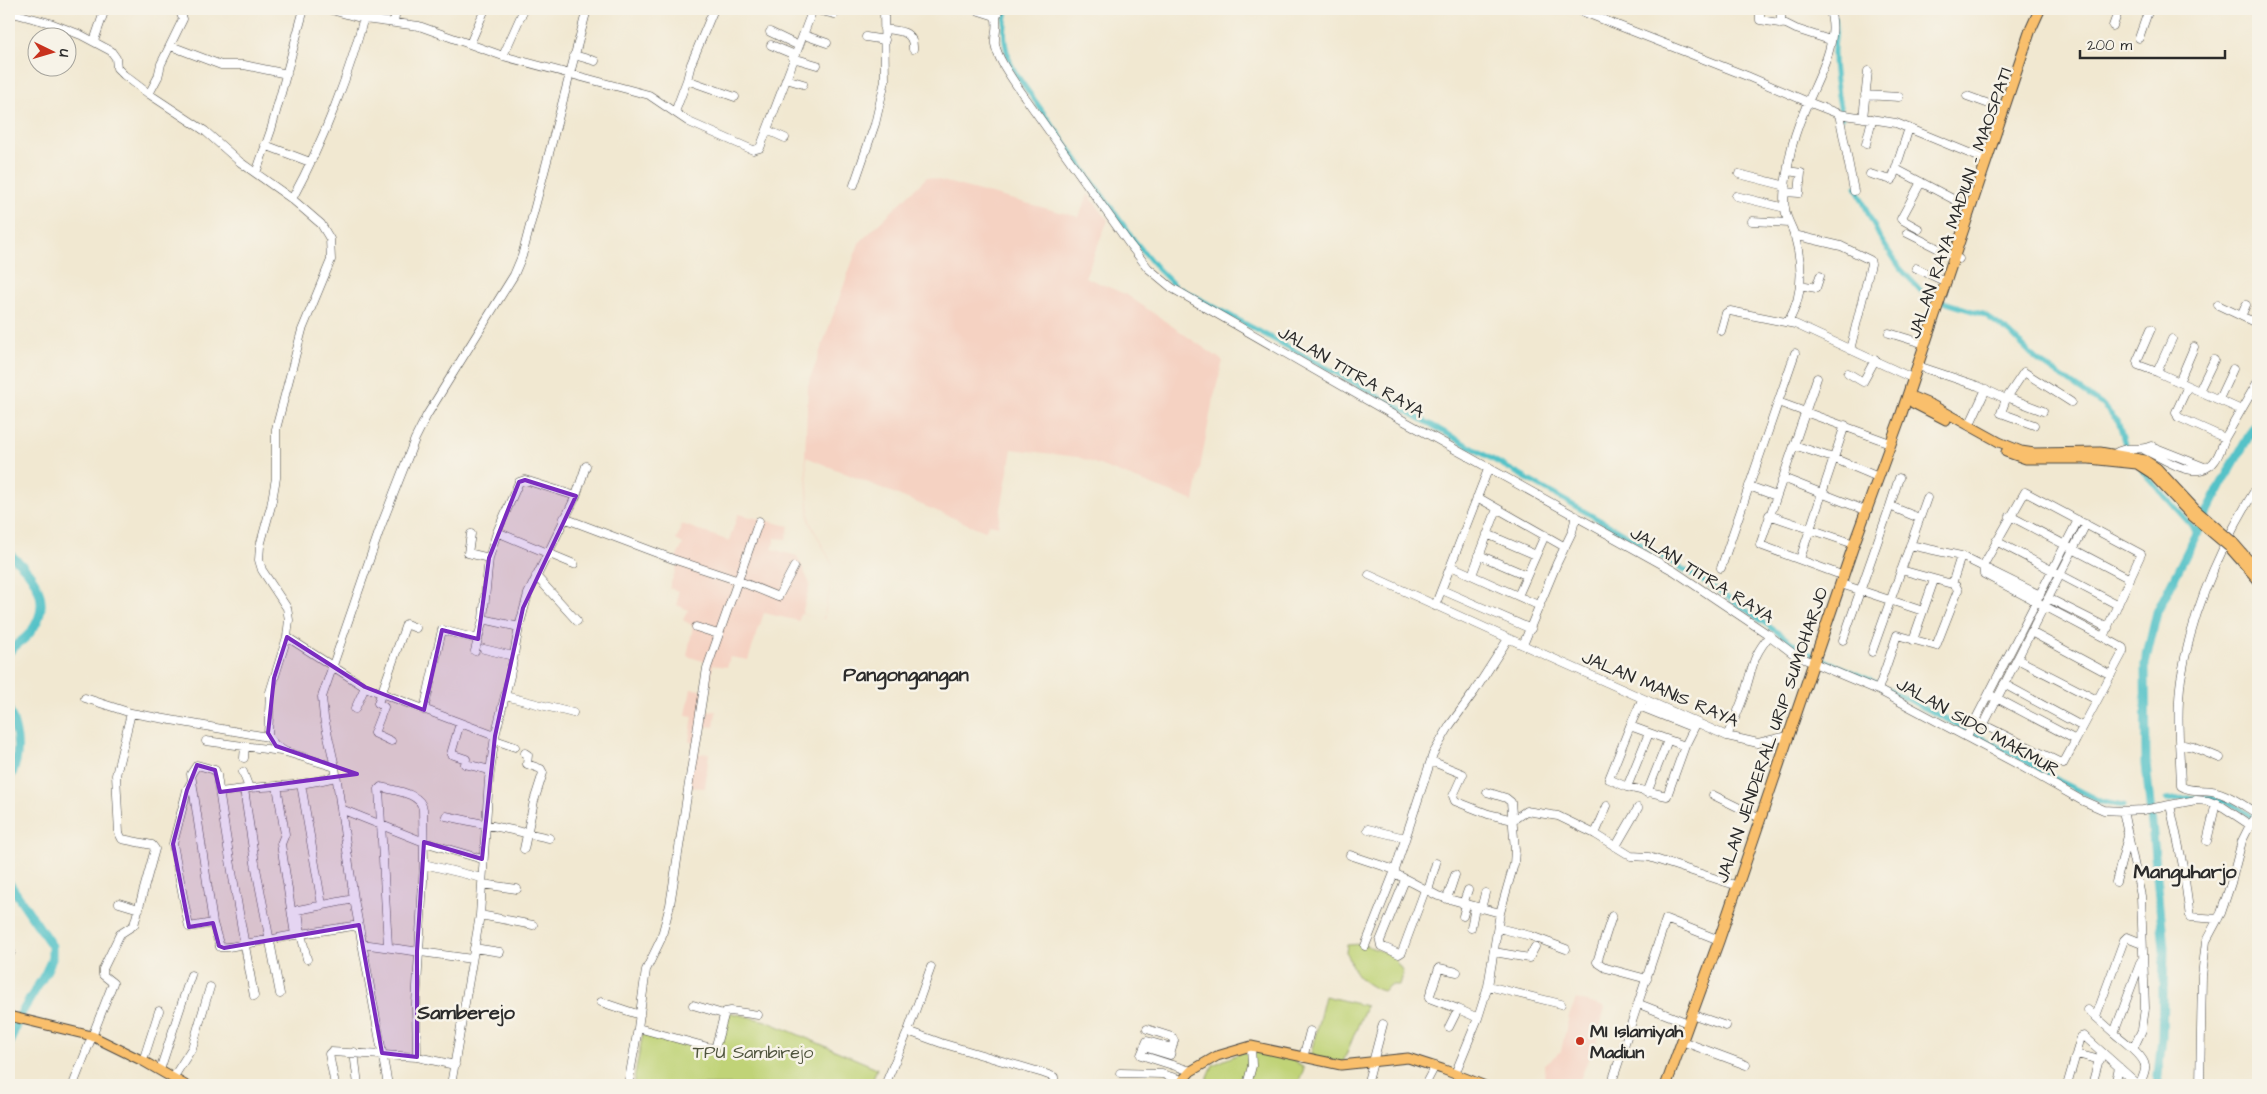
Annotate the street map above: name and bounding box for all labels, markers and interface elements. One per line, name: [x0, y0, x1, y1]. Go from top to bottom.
north arrow: [28, 28, 78, 78]
scale bar: [2080, 28, 2224, 60]
text: 200 m: [2087, 35, 2133, 56]
text: U: [54, 48, 74, 58]
street label: JALAN RAYA MADIUN - MAOSPATI: [1902, 64, 2018, 342]
street label: JALAN TITRA RAYA: [1273, 320, 1429, 425]
street label: JALAN TITRA RAYA: [1625, 520, 1779, 630]
street label: JALAN JENDERAL URIP SUMOHARJO: [1710, 584, 1834, 886]
street label: JALAN MANIS RAYA: [1578, 645, 1743, 734]
district label: Pangongangan: [843, 661, 969, 690]
street label: JALAN SIDO MAKMUR: [1892, 671, 2064, 783]
district label: Manguharjo: [2133, 858, 2237, 887]
district label: Samberejo: [416, 999, 515, 1027]
place label: MI Islamiyah Madiun: [1590, 1019, 1684, 1065]
marker: MI Islamiyah Madiun: [1574, 1035, 1586, 1047]
park label: TPU Sambirejo: [693, 1040, 813, 1065]

